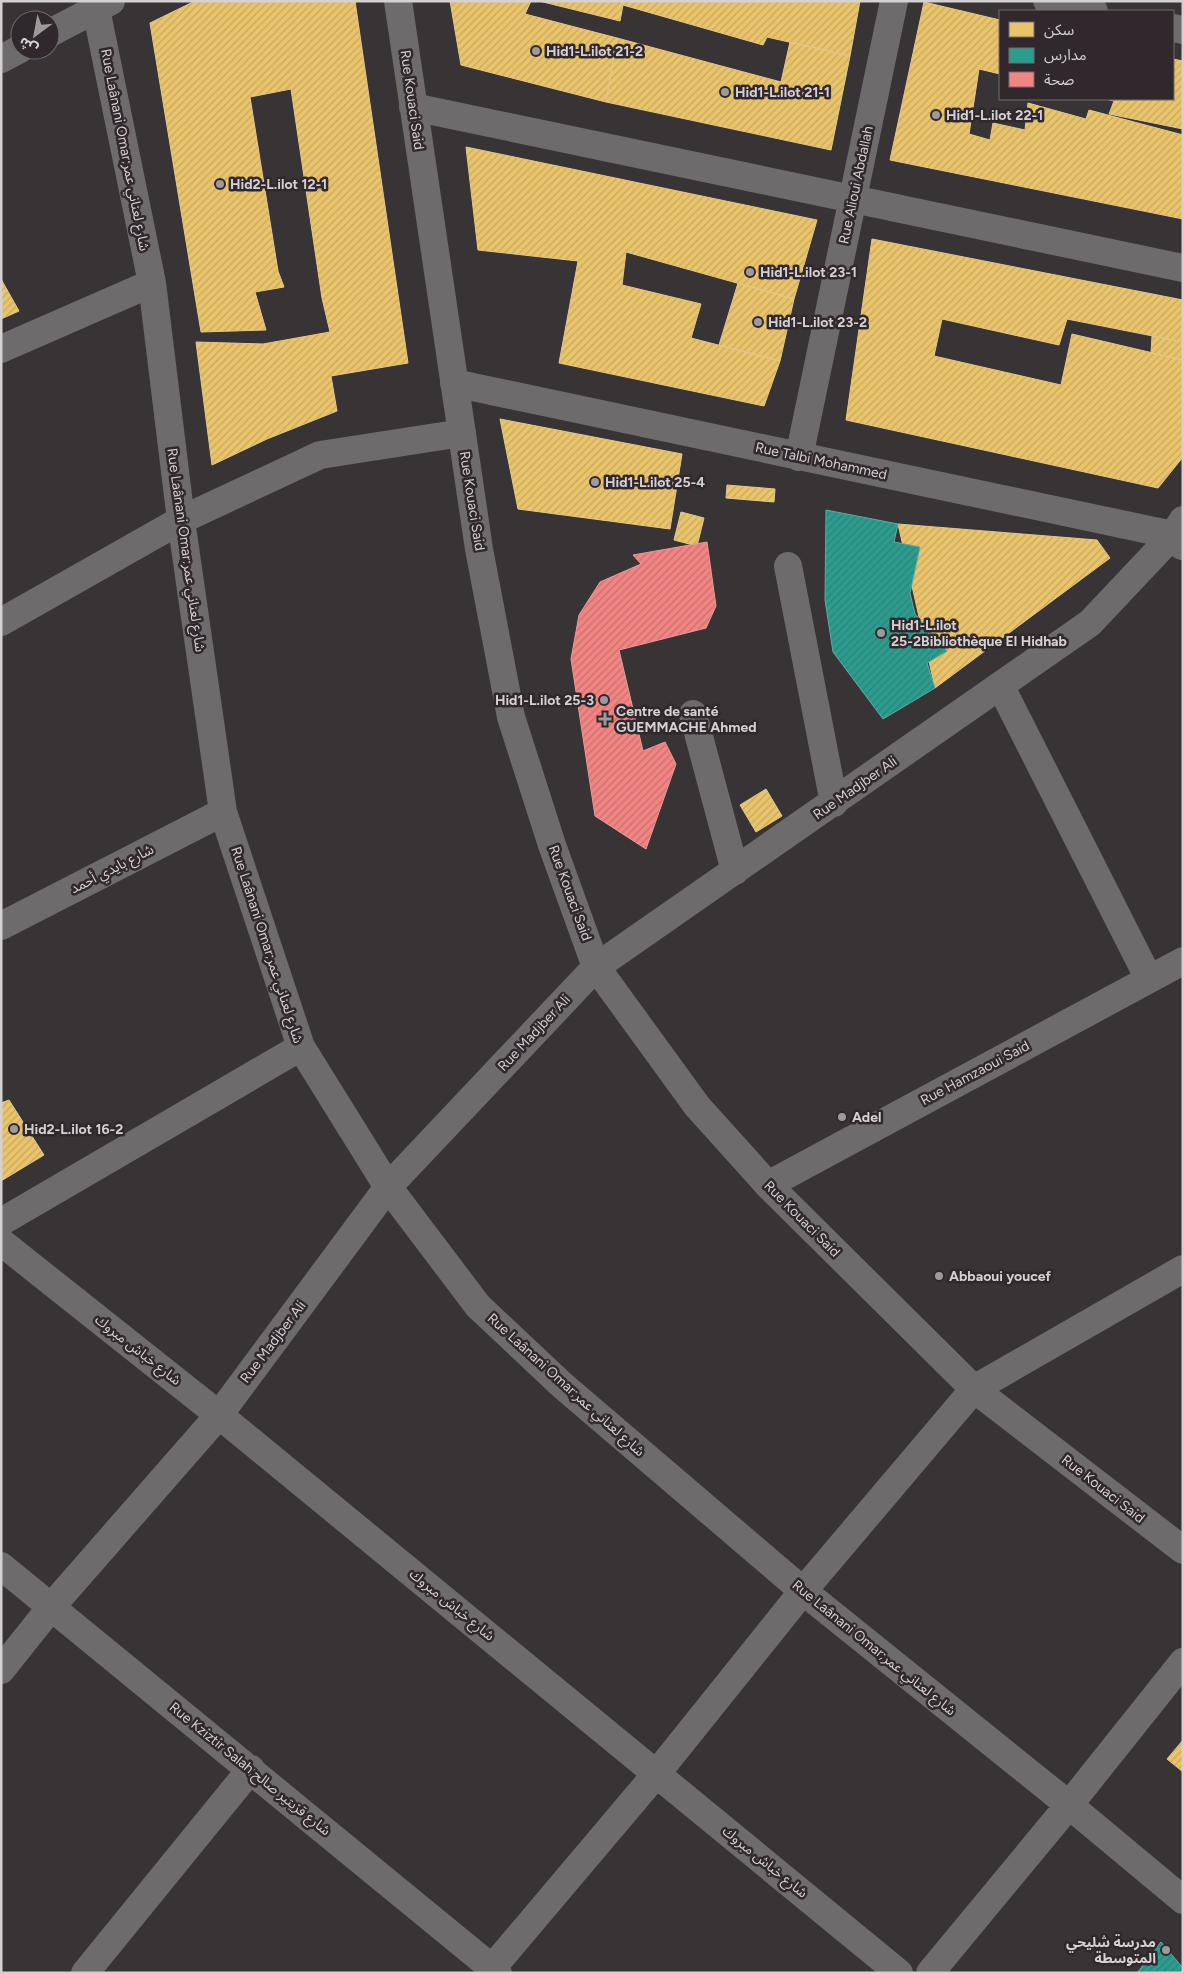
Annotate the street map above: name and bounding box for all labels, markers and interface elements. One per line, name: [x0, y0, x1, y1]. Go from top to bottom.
north arrow: [10, 10, 60, 60]
legend: [999, 10, 1174, 100]
text: سكن: [1044, 21, 1075, 39]
text: ش: [16, 33, 41, 58]
place label: Hid1-L.ilot 21-2: [546, 43, 643, 60]
marker: Hid1-L.ilot 21-2: [530, 45, 542, 57]
text: مدارس: [1044, 46, 1087, 64]
street label: Rue Laânani Omar;شارع لعناني عمر: [95, 47, 153, 253]
street label: Rue Kouaci Said: [397, 49, 427, 151]
text: صحة: [1044, 71, 1074, 89]
place label: Hid1-L.ilot 21-1: [735, 84, 830, 101]
marker: Hid1-L.ilot 21-1: [719, 86, 731, 98]
place label: Hid1-L.ilot 22-1: [946, 107, 1043, 124]
marker: Hid1-L.ilot 22-1: [930, 109, 942, 121]
street label: Rue Alioui Abdallah: [835, 124, 877, 246]
place label: Hid2-L.ilot 12-1: [230, 176, 327, 193]
marker: Hid2-L.ilot 12-1: [214, 178, 226, 190]
place label: Hid1-L.ilot 23-1: [760, 264, 857, 281]
marker: Hid1-L.ilot 23-1: [744, 266, 756, 278]
place label: Hid1-L.ilot 23-2: [768, 314, 867, 331]
marker: Hid1-L.ilot 23-2: [752, 316, 764, 328]
street label: Rue Talbi Mohammed: [754, 439, 888, 483]
street label: Rue Laânani Omar;شارع لعناني عمر: [161, 447, 209, 653]
street label: Rue Kouaci Said: [456, 450, 488, 552]
place label: Hid1-L.ilot 25-4: [605, 474, 705, 491]
marker: Hid1-L.ilot 25-4: [589, 476, 601, 488]
place label: Hid1-L.ilot 25-2Bibliothèque El Hidhab: [891, 617, 1067, 650]
marker: Hid1-L.ilot 25-2Bibliothèque El Hidhab: [875, 627, 887, 639]
place label: Hid1-L.ilot 25-3: [495, 692, 594, 709]
marker: Hid1-L.ilot 25-3: [598, 694, 610, 706]
place label: Centre de santé GUEMMACHE Ahmed: [616, 703, 757, 736]
marker: Centre de santé GUEMMACHE Ahmed: [598, 712, 612, 726]
street label: Rue Madjber Ali: [810, 753, 900, 823]
street label: شارع بايدي أحمد: [67, 840, 158, 899]
street label: Rue Kouaci Said: [545, 843, 595, 943]
street label: Rue Laânani Omar;شارع لعناني عمر: [225, 845, 307, 1046]
street label: Rue Madjber Ali: [494, 991, 574, 1075]
street label: Rue Hamzaoui Said: [918, 1037, 1032, 1109]
place label: Adel: [852, 1109, 881, 1126]
marker: Adel: [836, 1111, 848, 1123]
place label: Hid2-L.ilot 16-2: [24, 1121, 123, 1138]
marker: Hid2-L.ilot 16-2: [8, 1123, 20, 1135]
street label: Rue Kouaci Said: [760, 1177, 844, 1261]
place label: Abbaoui youcef: [949, 1268, 1052, 1285]
marker: Abbaoui youcef: [933, 1270, 945, 1282]
street label: Rue Madjber Ali: [237, 1298, 309, 1386]
street label: Rue Laânani Omar;شارع لعناني عمر: [482, 1310, 648, 1462]
street label: شارع خباش مبروك: [90, 1311, 184, 1390]
street label: Rue Kouaci Said: [1058, 1451, 1148, 1527]
street label: شارع خباش مبروك: [405, 1565, 498, 1646]
street label: Rue Laânani Omar;شارع لعناني عمر: [787, 1577, 959, 1721]
street label: Rue Kziztir Salah;شارع قزيتير صالح: [165, 1699, 334, 1841]
street label: شارع خباش مبروك: [718, 1822, 811, 1903]
place label: مدرسة شليحي المتوسطة: [1066, 1934, 1156, 1967]
marker: مدرسة شليحي المتوسطة: [1160, 1944, 1172, 1956]

